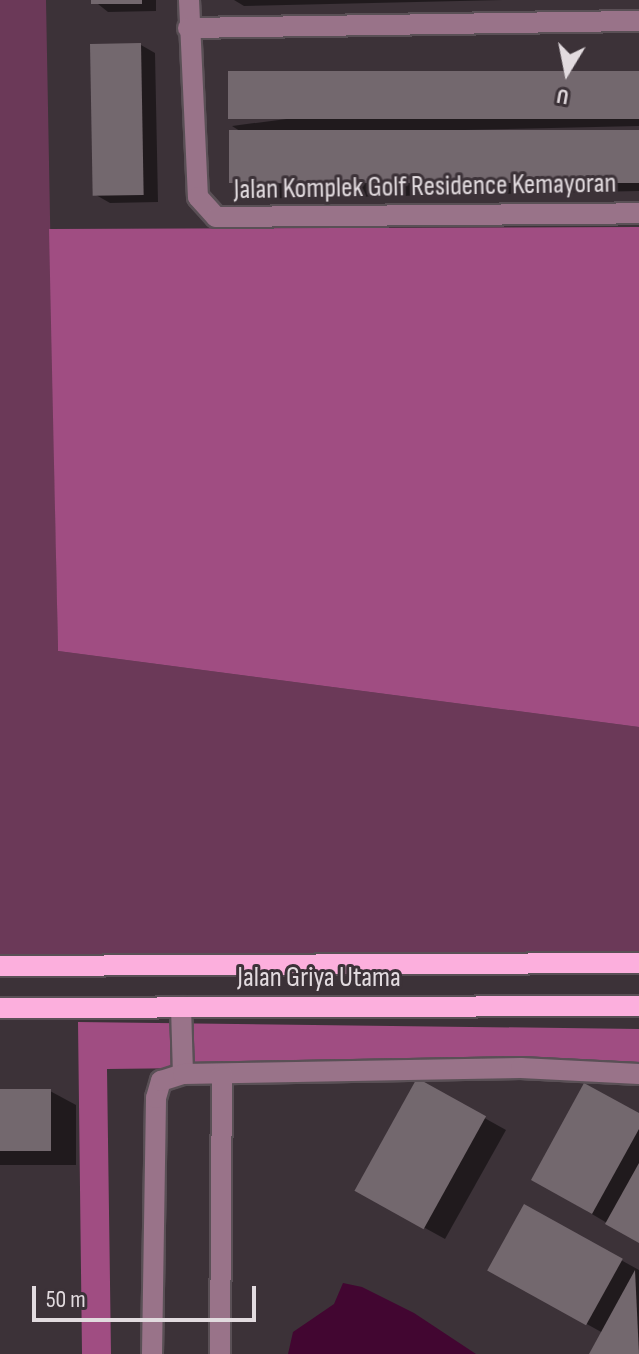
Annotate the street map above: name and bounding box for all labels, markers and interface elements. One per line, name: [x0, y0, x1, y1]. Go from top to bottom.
north arrow: [527, 32, 607, 112]
text: U: [555, 82, 571, 110]
street label: Jalan Komplek Golf Residence Kemayoran: [233, 167, 617, 207]
street label: Jalan Griya Utama: [237, 961, 401, 995]
scale bar: [36, 1270, 260, 1320]
text: 50 m: [46, 1285, 86, 1314]

